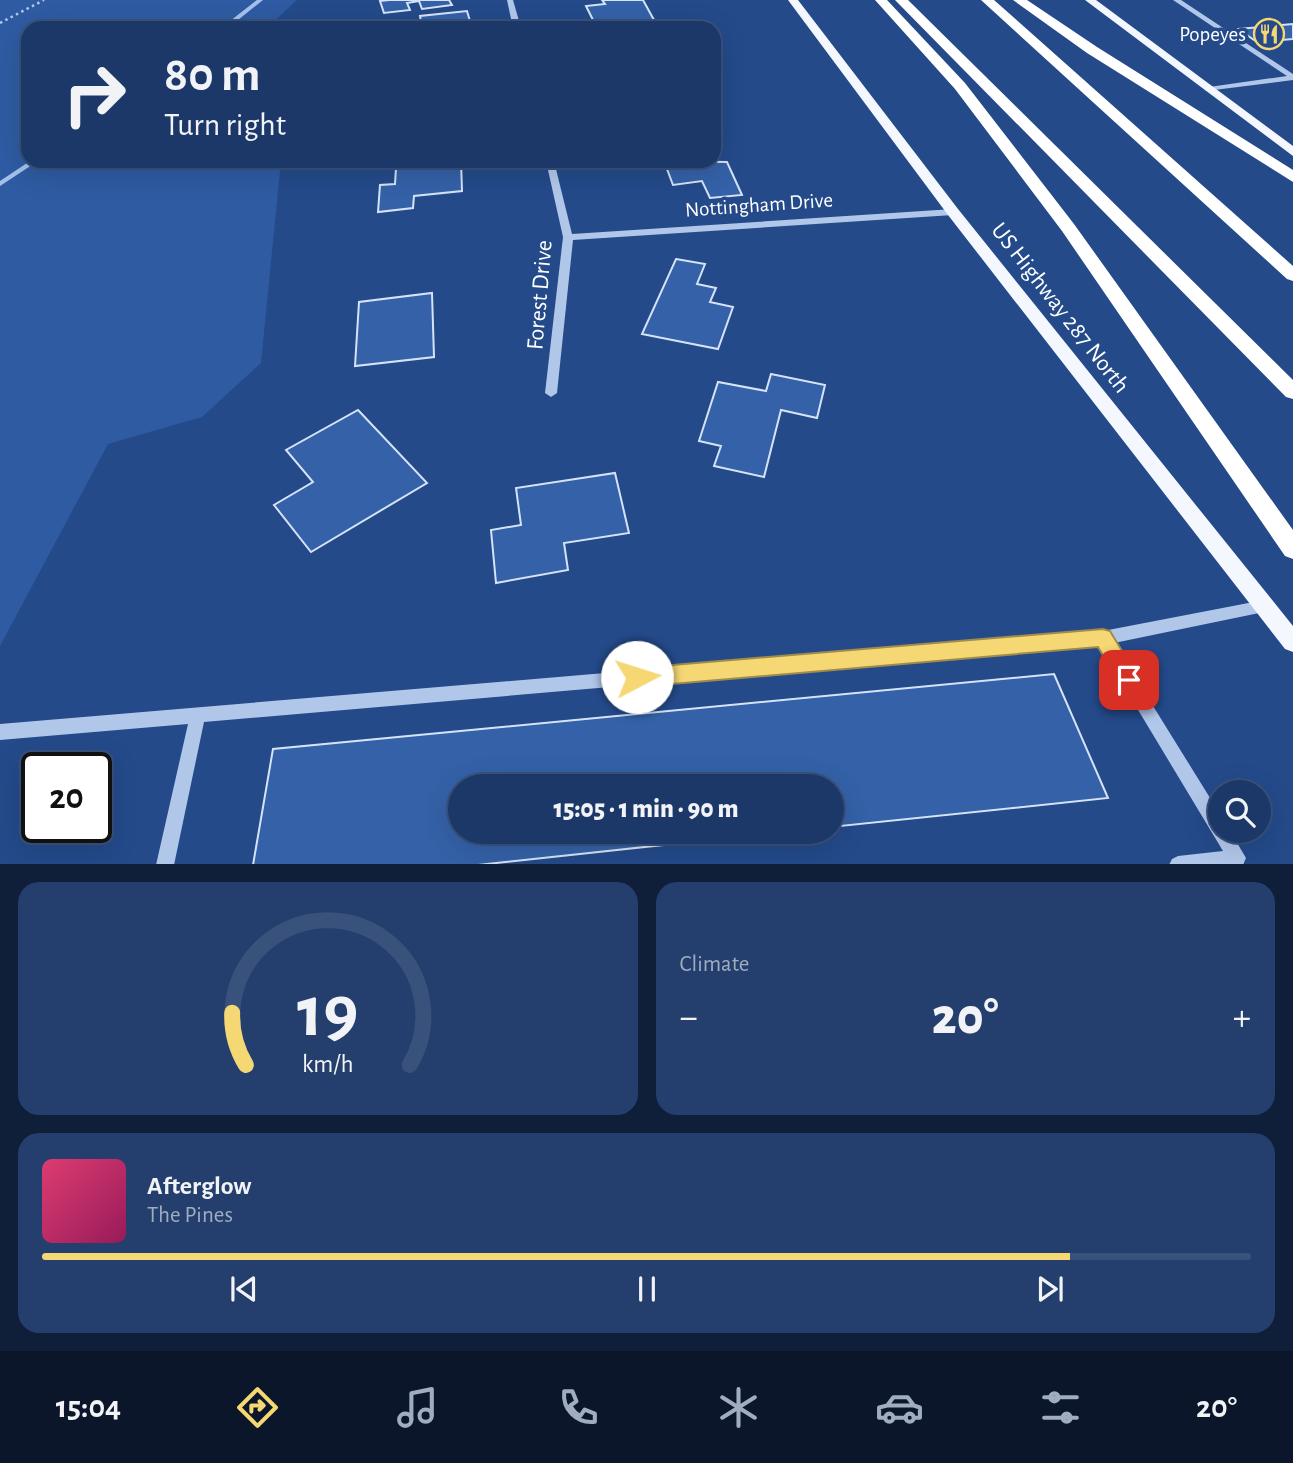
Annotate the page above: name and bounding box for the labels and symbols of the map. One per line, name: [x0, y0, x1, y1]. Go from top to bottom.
restaurant icon: Popeyes: [1252, 17, 1286, 51]
place label: Popeyes: [1179, 24, 1246, 45]
street label: Nottingham Drive: [684, 189, 834, 221]
street label: US Highway 287 North: [986, 218, 1134, 398]
street label: Forest Drive: [523, 239, 557, 351]
position arrow: [600, 640, 674, 714]
pin: [1099, 650, 1159, 710]
speed limit sign: 20: [21, 752, 112, 843]

